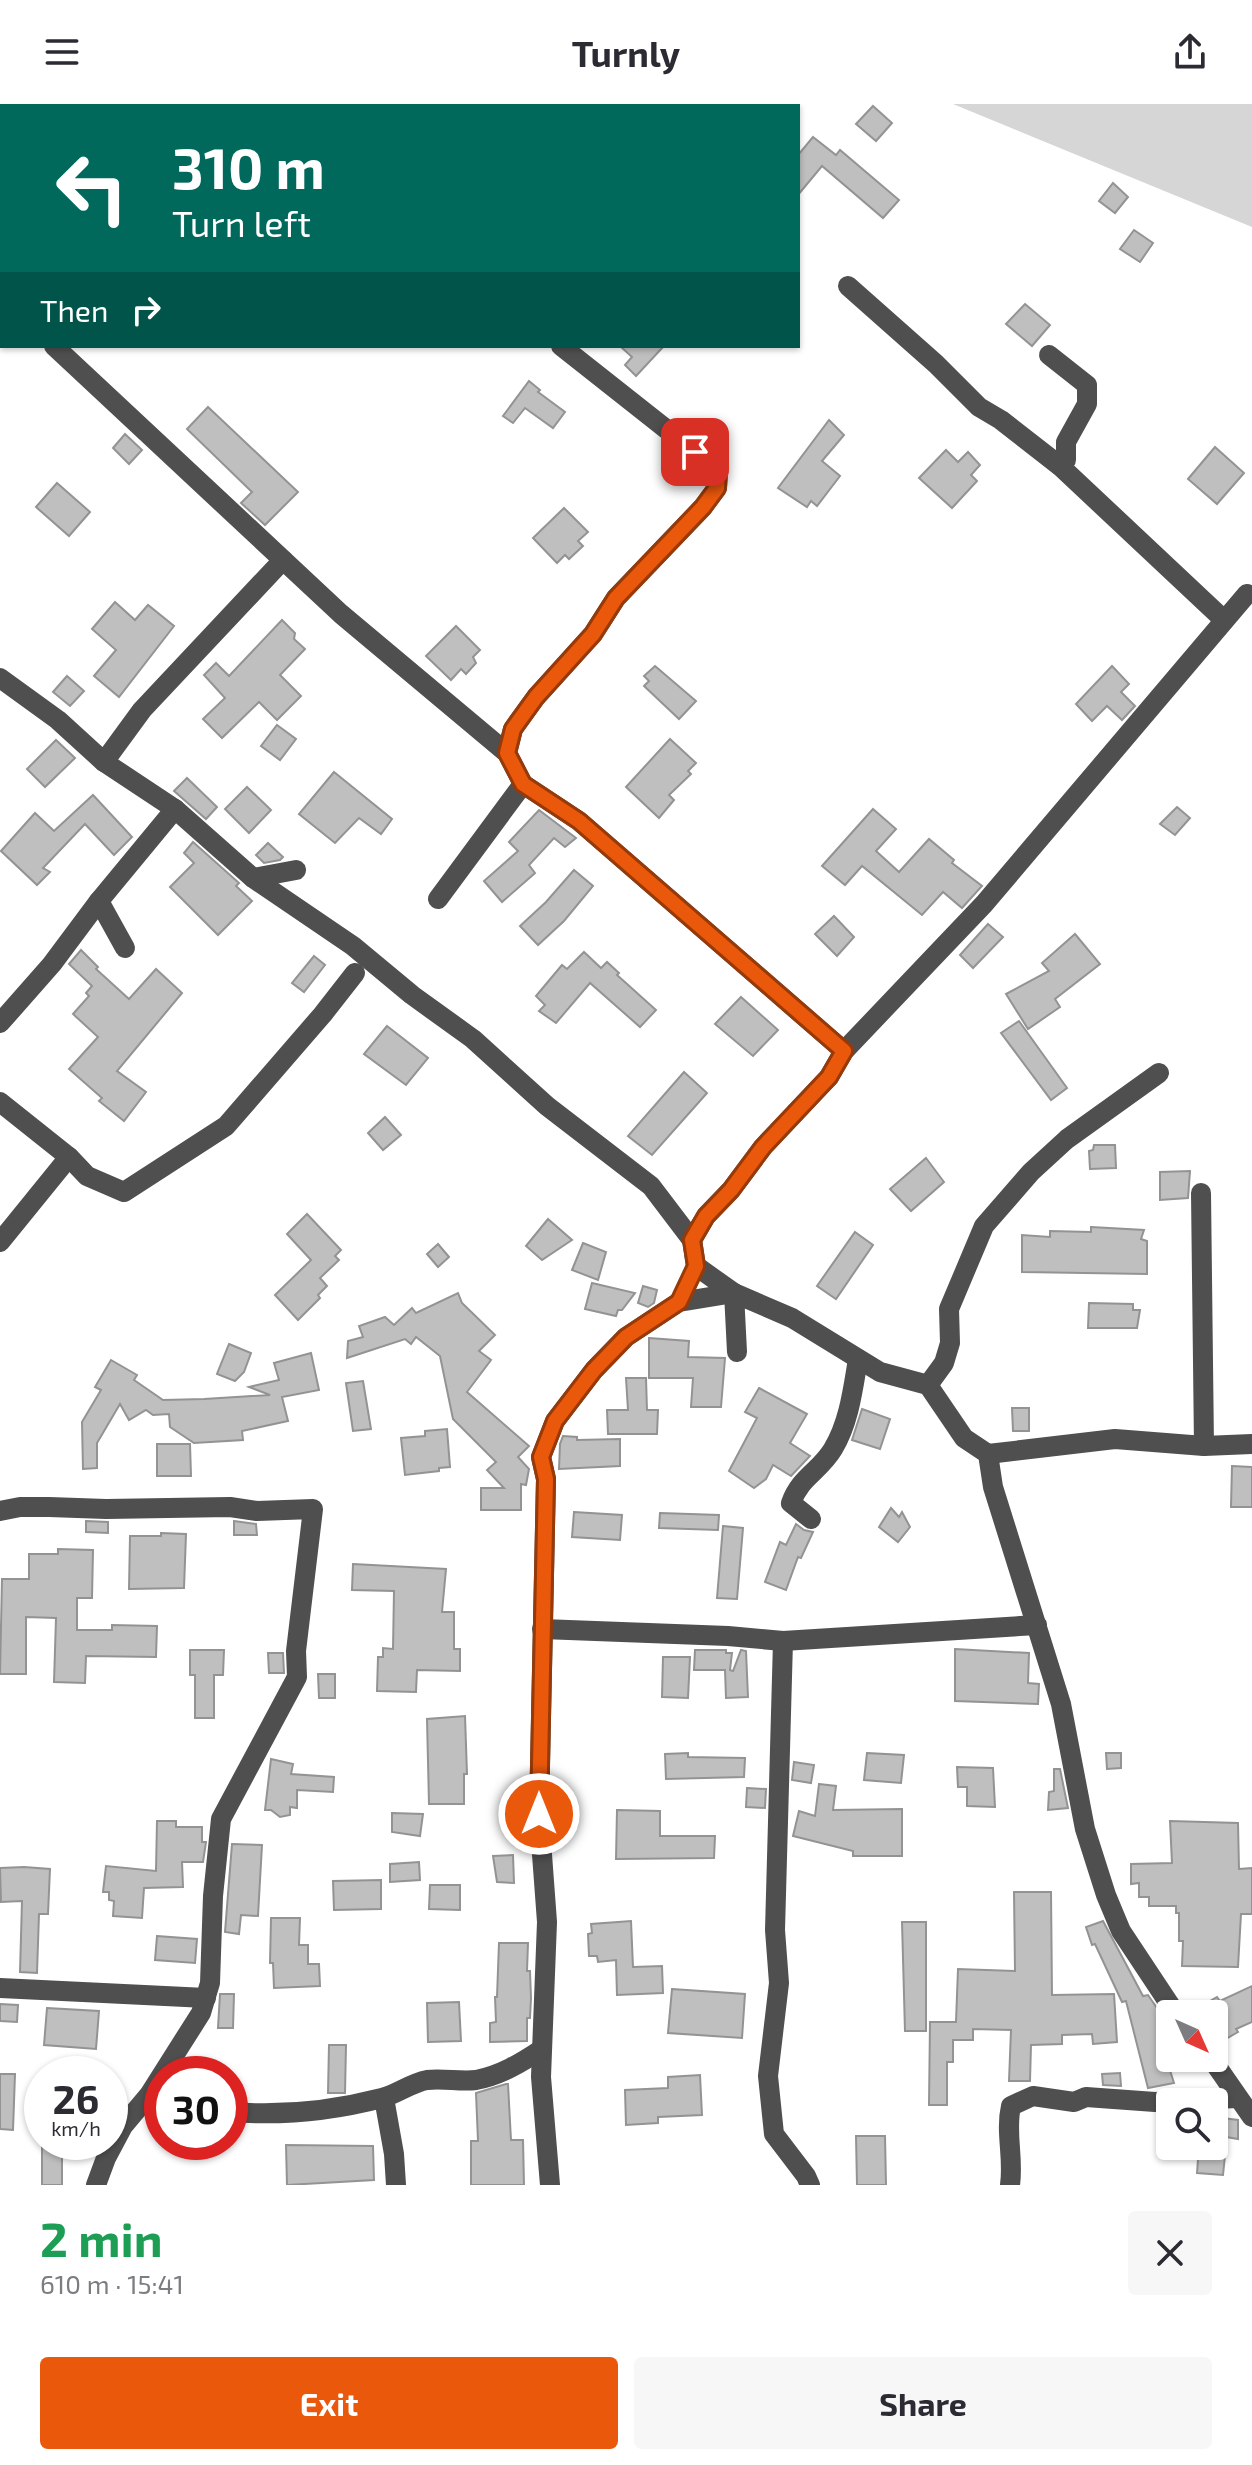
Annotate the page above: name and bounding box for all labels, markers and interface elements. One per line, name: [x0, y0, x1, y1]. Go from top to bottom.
icon: menu: [40, 30, 84, 74]
icon: share: [1168, 30, 1212, 74]
text: Turnly: [572, 31, 680, 74]
text: 310 m: [172, 133, 325, 200]
icon: left: [40, 136, 144, 240]
text: Turn left: [172, 201, 311, 244]
icon: right: [124, 288, 168, 332]
text: Then: [40, 292, 108, 328]
pin: [661, 418, 729, 486]
icon: arrive: [673, 430, 717, 474]
position arrow: [497, 1772, 581, 1856]
north arrow: [1156, 2000, 1228, 2072]
map controls: [1156, 2000, 1228, 2160]
speed limit sign: 30: [144, 2056, 248, 2160]
text: 26: [53, 2074, 99, 2122]
button: search: [1156, 2088, 1228, 2160]
text: km/h: [51, 2116, 101, 2140]
text: 2 min: [40, 2209, 163, 2267]
button: close: [1128, 2211, 1212, 2295]
text: 610 m · 15:41: [40, 2268, 184, 2299]
button: Exit: [40, 2357, 618, 2449]
button: Share: [634, 2357, 1212, 2449]

